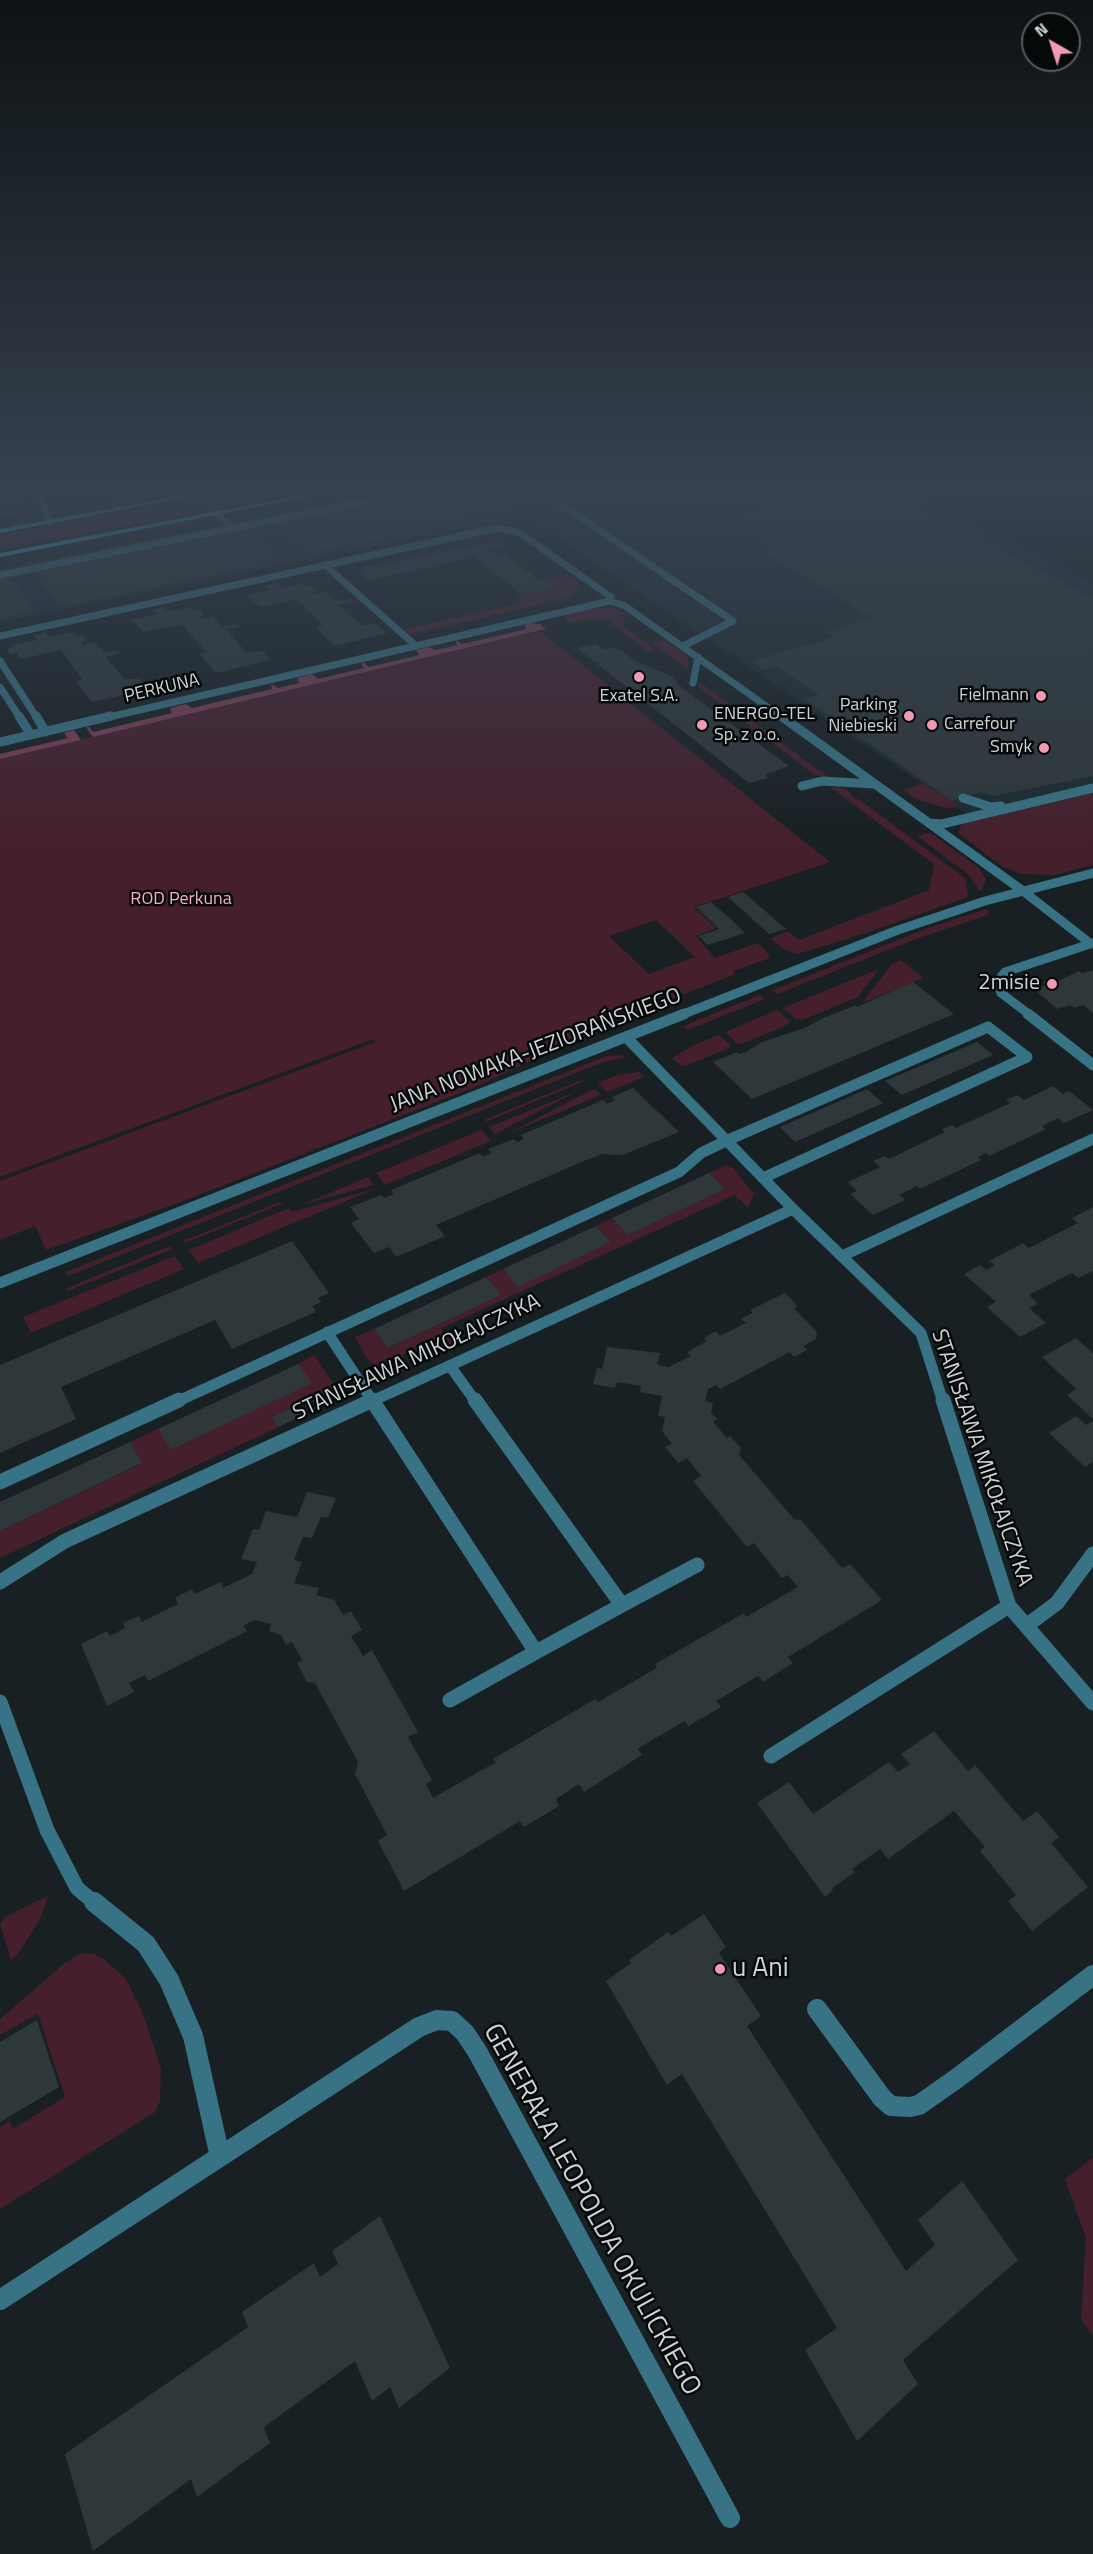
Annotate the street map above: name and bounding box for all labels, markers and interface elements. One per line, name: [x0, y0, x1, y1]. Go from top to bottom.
north arrow: [1021, 12, 1081, 72]
text: N: [1029, 17, 1053, 42]
street label: PERKUNA: [122, 670, 202, 708]
marker: Exatel S.A.: [632, 670, 646, 684]
place label: Fielmann: [959, 685, 1029, 707]
place label: Exatel S.A.: [600, 686, 678, 708]
marker: Fielmann: [1034, 689, 1048, 703]
place label: Parking Niebieski: [828, 695, 897, 738]
place label: ENERGO-TEL Sp. z o.o.: [714, 704, 815, 746]
marker: Parking Niebieski: [902, 709, 916, 723]
place label: Carrefour: [944, 714, 1015, 736]
marker: ENERGO-TEL Sp. z o.o.: [695, 718, 709, 732]
marker: Carrefour: [925, 718, 939, 732]
place label: Smyk: [990, 737, 1032, 759]
marker: Smyk: [1037, 741, 1051, 755]
park label: ROD Perkuna: [130, 889, 232, 911]
place label: 2misie: [978, 971, 1040, 997]
marker: 2misie: [1045, 977, 1059, 991]
street label: JANA NOWAKA-JEZIORAŃSKIEGO: [387, 983, 685, 1119]
street label: STANISŁAWA MIKOŁAJCZYKA: [289, 1289, 545, 1427]
street label: STANISŁAWA MIKOŁAJCZYKA: [925, 1326, 1037, 1590]
place label: u Ani: [732, 1953, 789, 1985]
marker: u Ani: [713, 1962, 727, 1976]
street label: GENERAŁA LEOPOLDA OKULICKIEGO: [475, 2019, 707, 2401]

